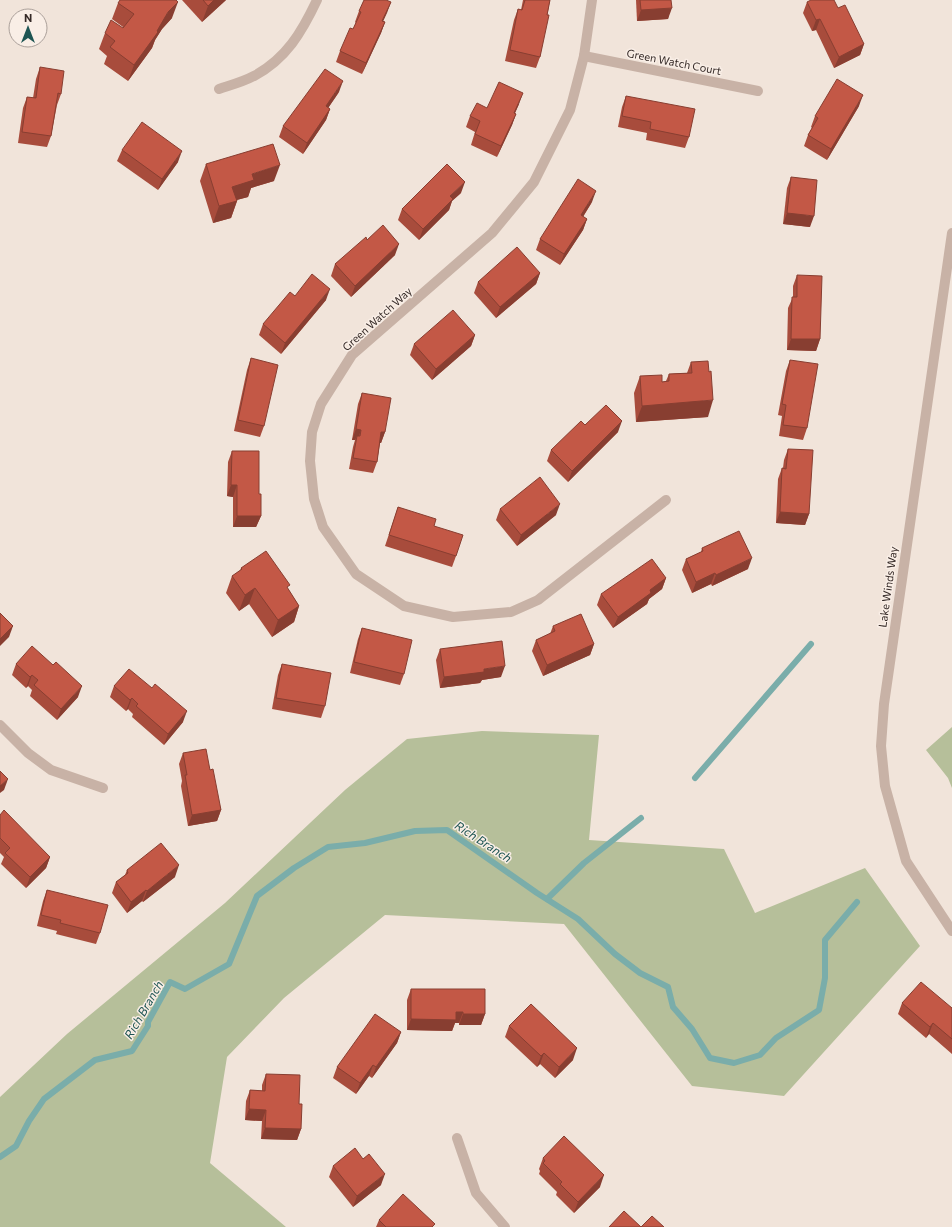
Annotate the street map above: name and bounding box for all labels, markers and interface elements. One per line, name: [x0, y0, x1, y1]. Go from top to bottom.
north arrow: [8, 8, 48, 48]
text: N: [24, 11, 32, 24]
street label: Green Watch Court: [626, 46, 723, 77]
street label: Green Watch Way: [339, 284, 414, 353]
street label: Lake Winds Way: [875, 545, 900, 628]
water label: Rich Branch: [453, 818, 515, 865]
water label: Rich Branch: [121, 978, 165, 1041]

